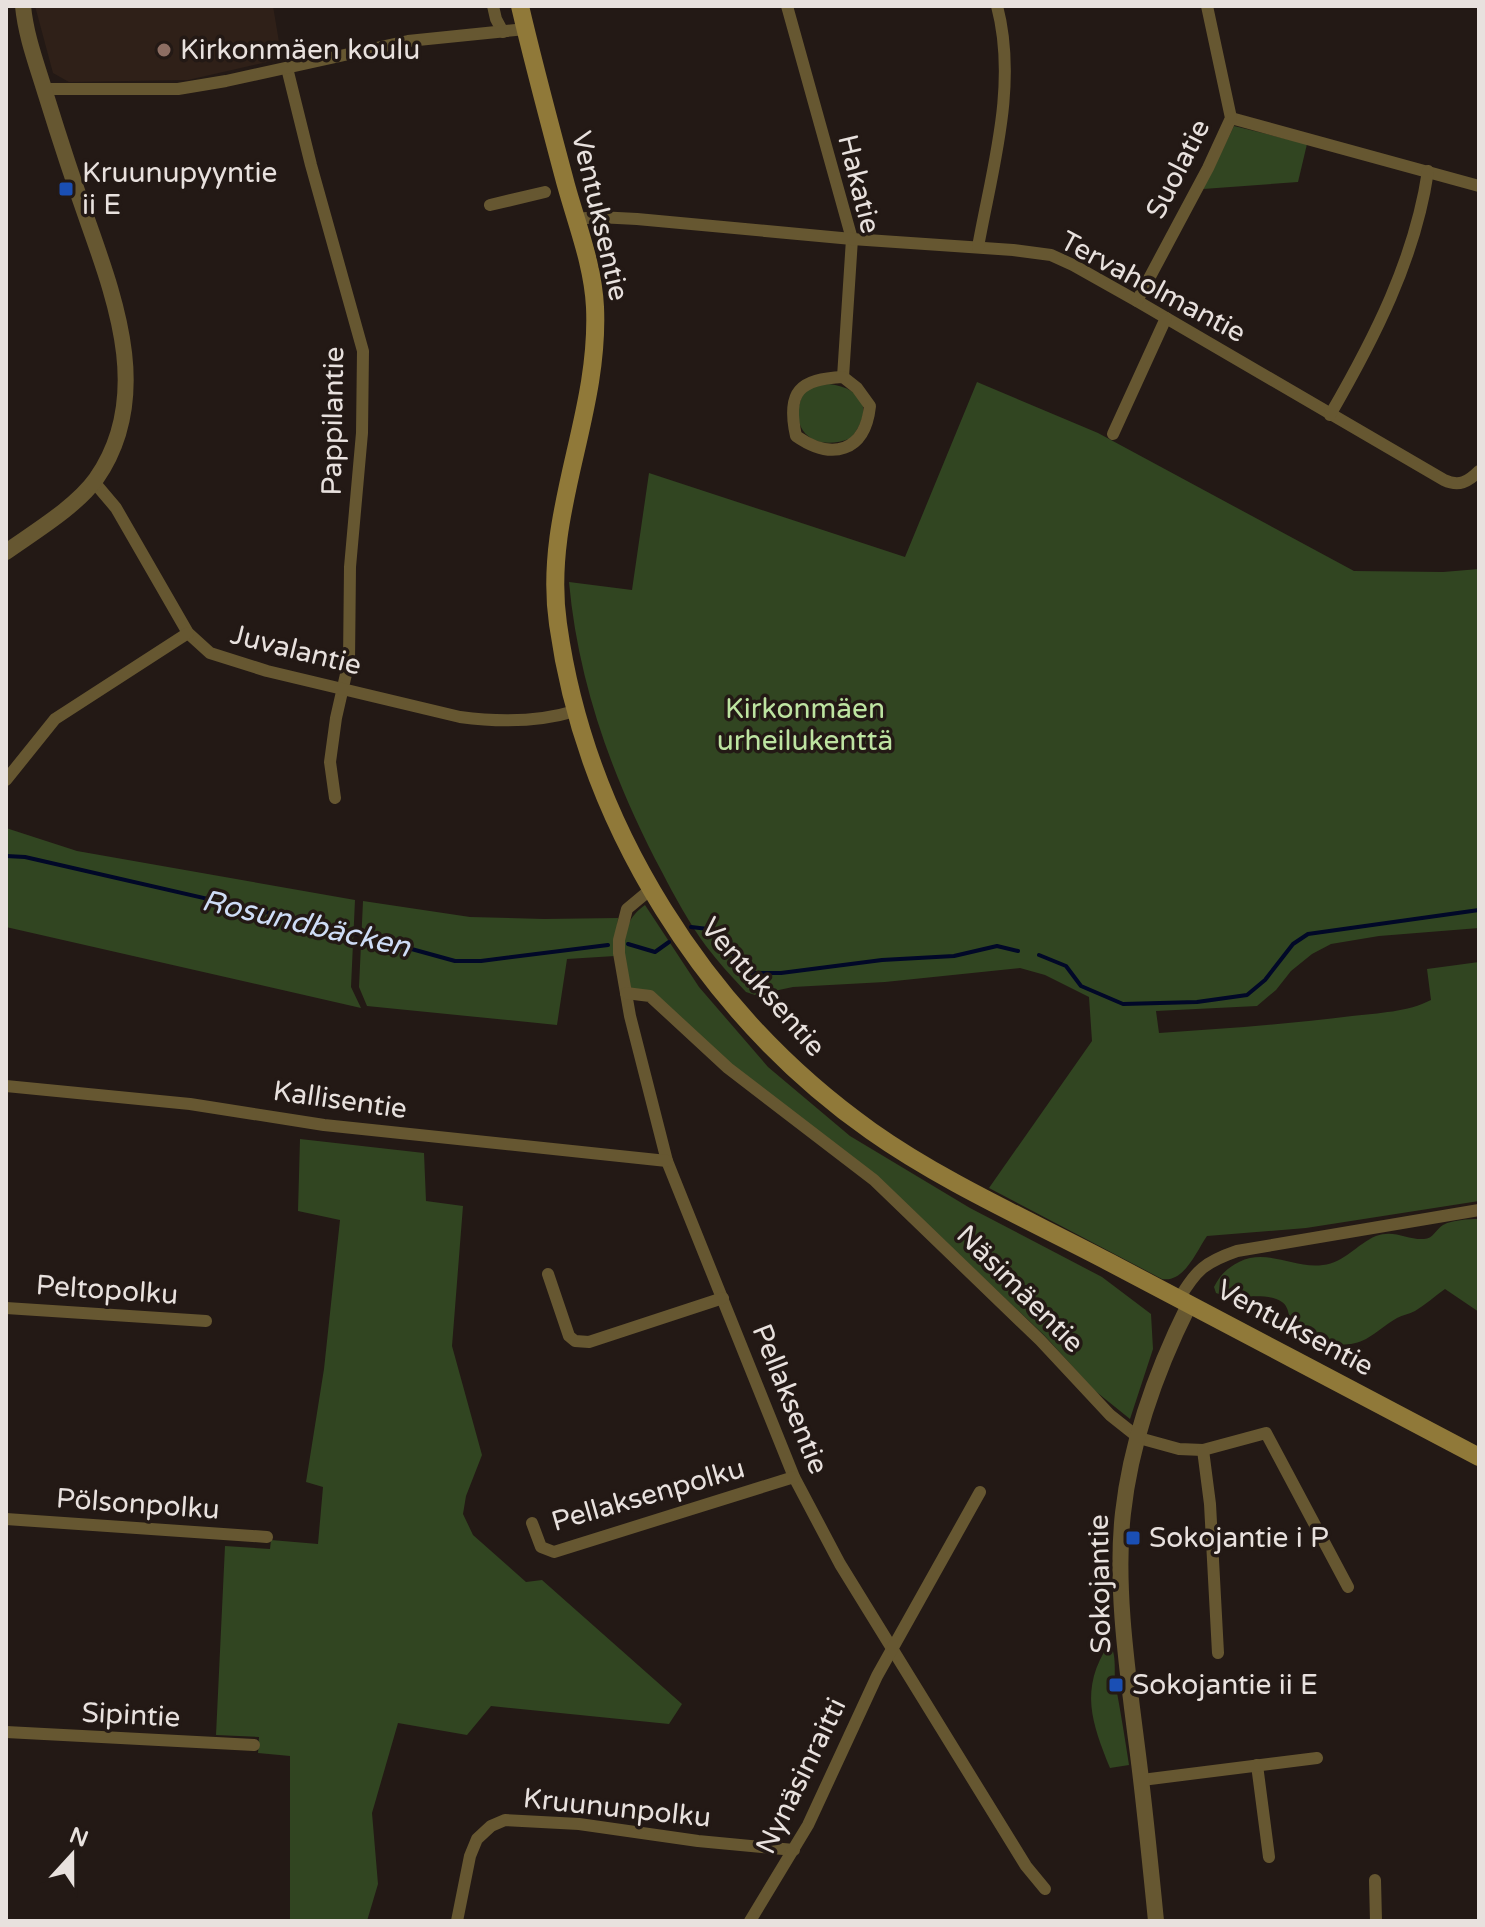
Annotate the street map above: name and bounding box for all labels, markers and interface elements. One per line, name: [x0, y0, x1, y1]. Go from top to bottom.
place label: Kirkonmäen koulu: [180, 33, 420, 67]
marker: Kirkonmäen koulu: [155, 41, 173, 59]
street label: Suolatie: [1139, 114, 1217, 224]
street label: Ventuksentie: [564, 128, 636, 304]
street label: Hakatie: [830, 131, 888, 237]
place label: Kruunupyyntie ii E: [82, 156, 277, 222]
marker: Kruunupyyntie ii E: [57, 180, 75, 198]
street label: Tervaholmantie: [1055, 224, 1251, 350]
street label: Pappilantie: [315, 346, 351, 496]
street label: Juvalantie: [227, 617, 365, 683]
park label: Kirkonmäen urheilukenttä: [717, 692, 893, 758]
water label: Rosundbäcken: [198, 882, 414, 966]
street label: Ventuksentie: [693, 911, 833, 1063]
street label: Kallisentie: [271, 1074, 409, 1126]
street label: Näsimäentie: [949, 1218, 1091, 1360]
street label: Peltopolku: [35, 1268, 179, 1312]
street label: Ventuksentie: [1211, 1272, 1379, 1384]
street label: Pellaksentie: [745, 1319, 835, 1479]
street label: Pellaksenpolku: [547, 1451, 749, 1539]
street label: Pölsonpolku: [55, 1481, 221, 1527]
street label: Sokojantie: [1082, 1514, 1118, 1654]
place label: Sokojantie i P: [1149, 1521, 1329, 1555]
marker: Sokojantie i P: [1124, 1529, 1142, 1547]
place label: Sokojantie ii E: [1132, 1668, 1318, 1702]
marker: Sokojantie ii E: [1107, 1676, 1125, 1694]
street label: Nynäsinraitti: [749, 1692, 853, 1860]
street label: Sipintie: [81, 1695, 181, 1735]
street label: Kruununpolku: [521, 1781, 713, 1835]
north arrow: [32, 1815, 112, 1895]
text: N: [66, 1822, 92, 1853]

